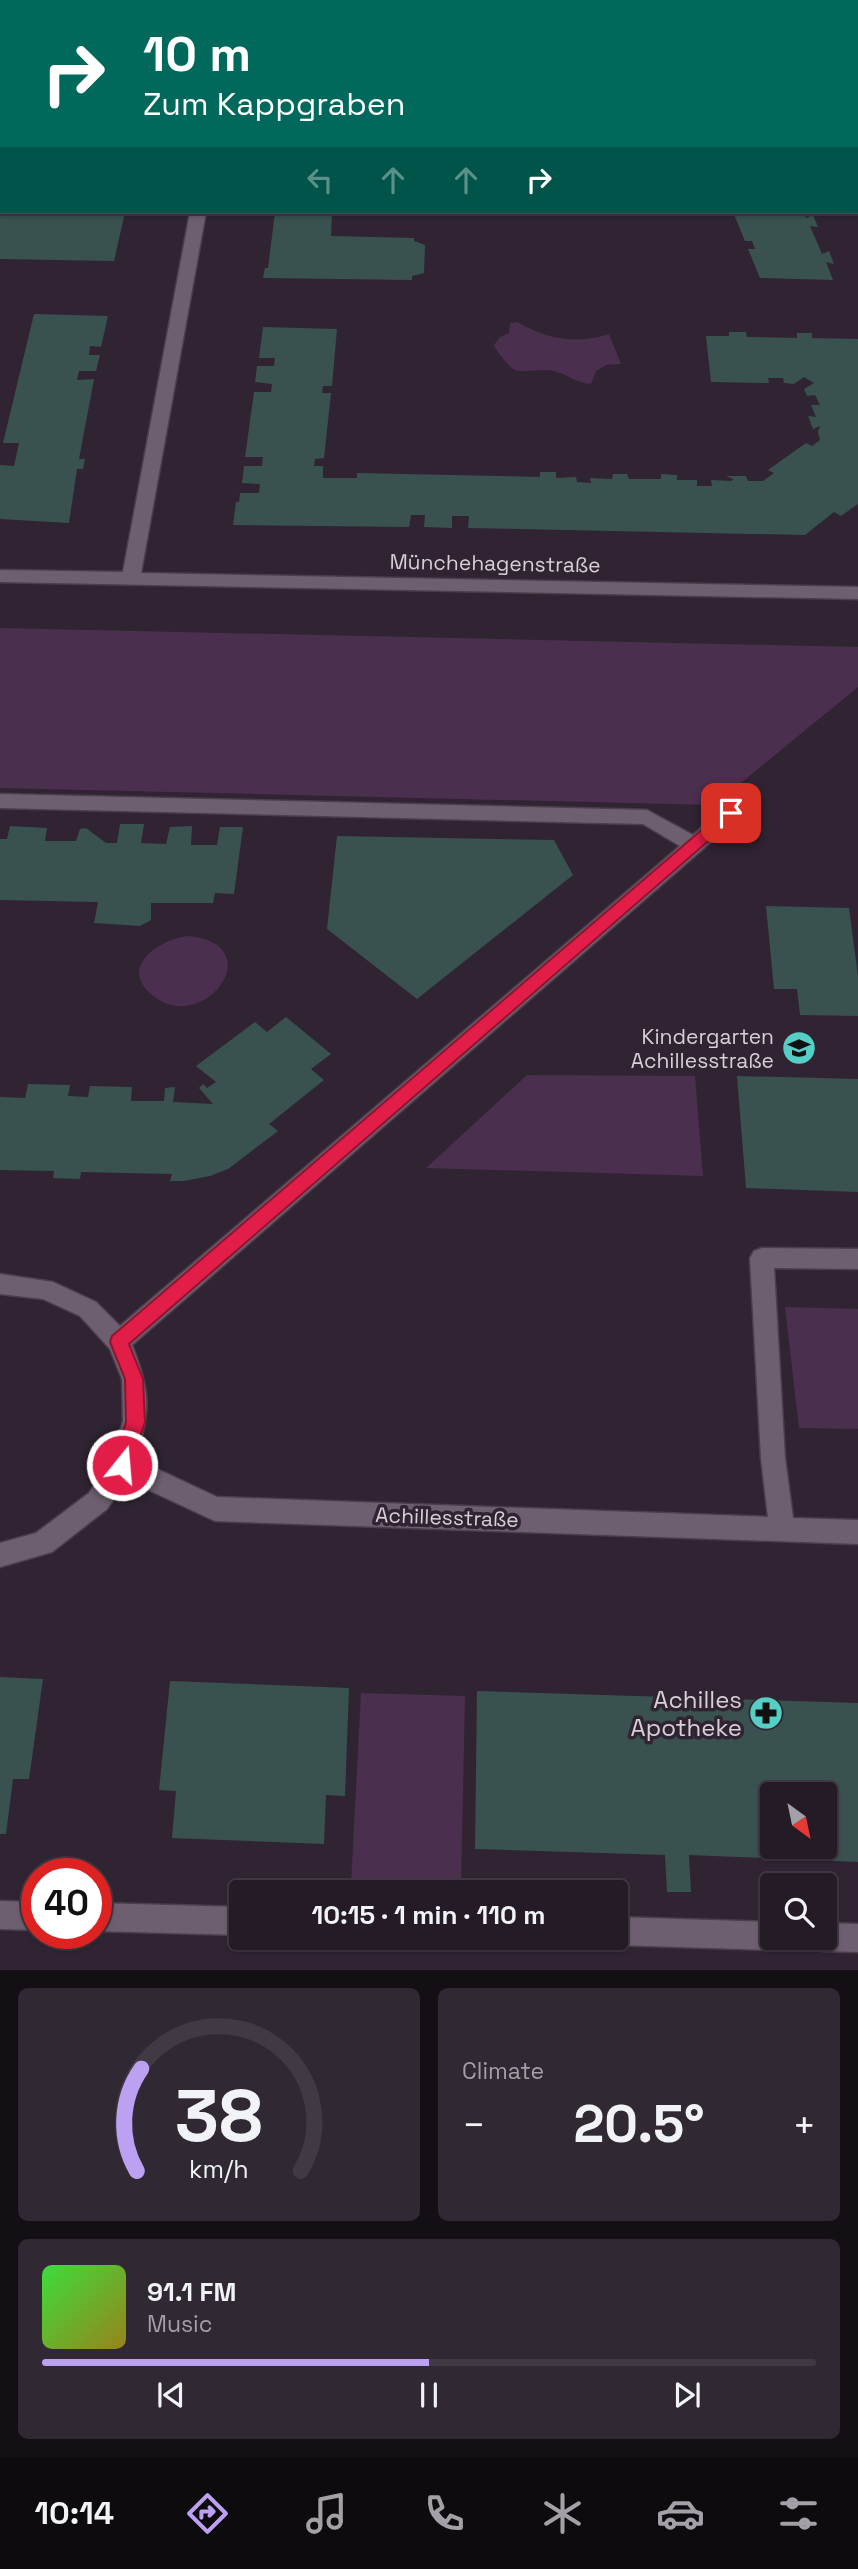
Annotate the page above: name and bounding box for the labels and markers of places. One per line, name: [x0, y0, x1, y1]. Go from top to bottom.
pin: [701, 783, 761, 843]
place label: Kindergarten Achillesstraße: [631, 1023, 774, 1074]
school or university icon: Kindergarten Achillesstraße: [780, 1029, 818, 1067]
place label: Achilles Apotheke: [631, 1684, 742, 1743]
pharmacy icon: Achilles Apotheke: [747, 1694, 785, 1732]

